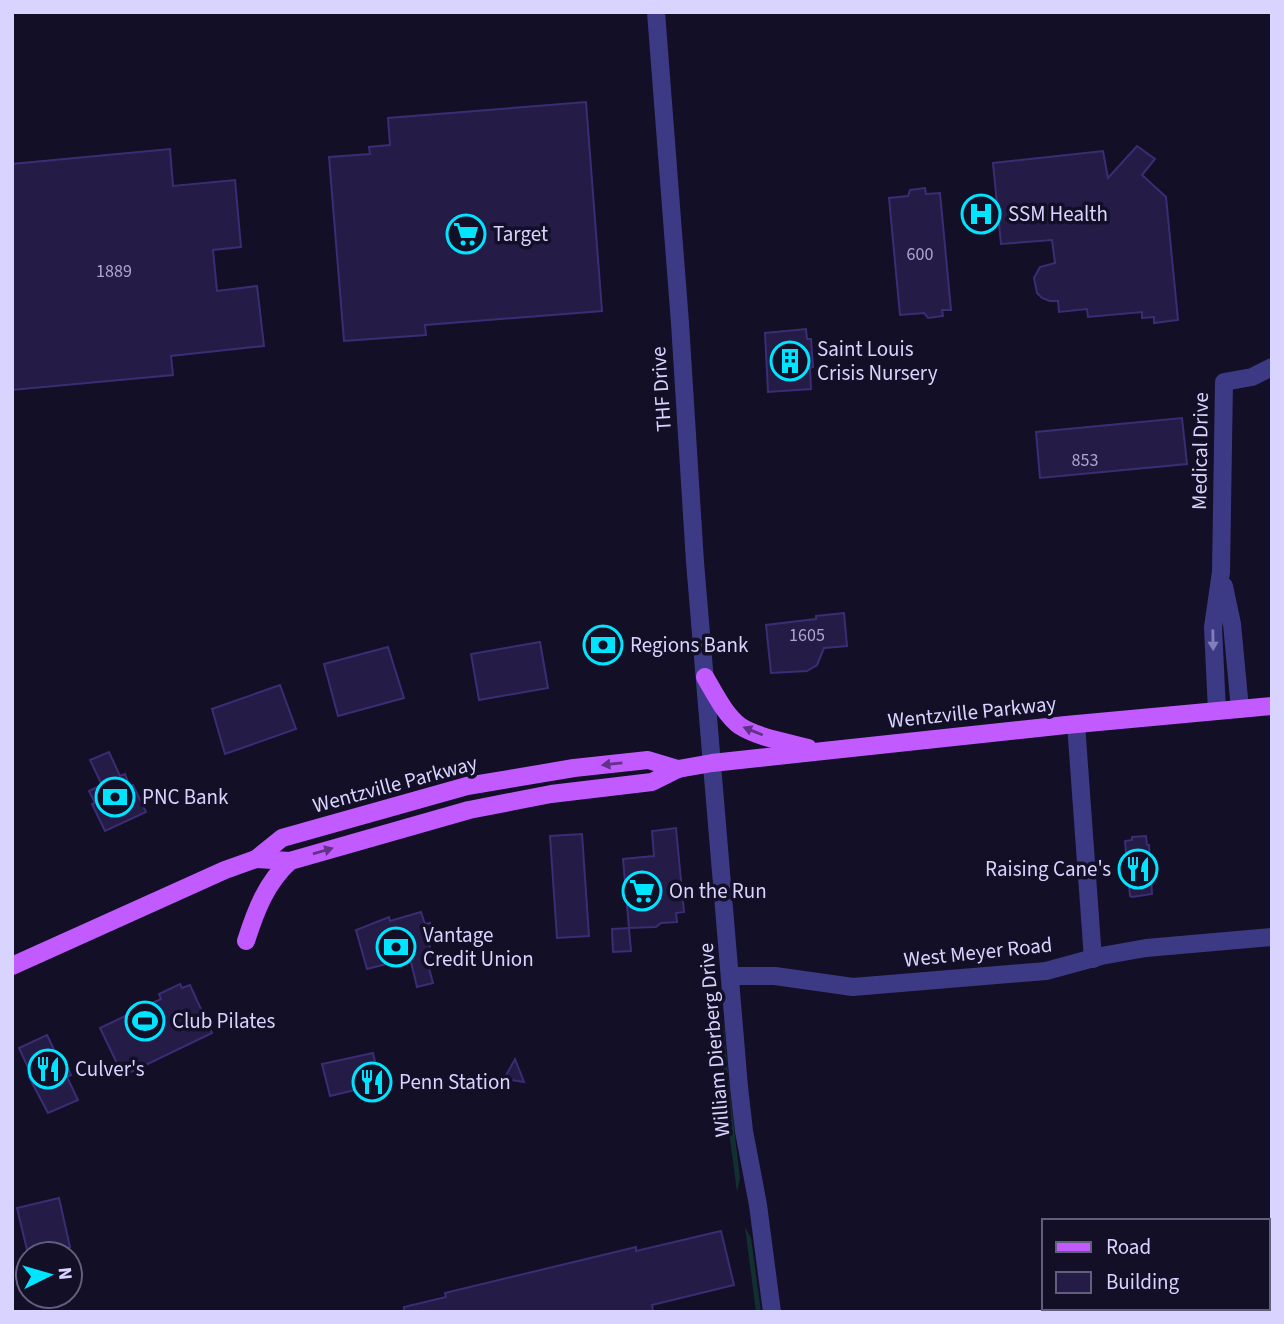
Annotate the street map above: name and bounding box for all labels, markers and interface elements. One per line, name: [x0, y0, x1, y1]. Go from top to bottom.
hospital icon: SSM Health: [960, 193, 1002, 235]
place label: SSM Health: [1008, 199, 1108, 229]
supermarket icon: Target: [445, 213, 487, 255]
place label: Target: [493, 219, 548, 249]
house number: 600: [907, 242, 933, 267]
house number: 1889: [96, 259, 132, 284]
place label: Saint Louis Crisis Nursery: [817, 334, 938, 388]
building icon: Saint Louis Crisis Nursery: [769, 340, 811, 382]
street label: THF Drive: [643, 346, 679, 432]
street label: Medical Drive: [1184, 392, 1216, 510]
house number: 853: [1072, 448, 1098, 473]
house number: 1605: [789, 623, 825, 648]
bank icon: Regions Bank: [582, 624, 624, 666]
one-way arrow: [1208, 629, 1219, 651]
place label: Regions Bank: [630, 630, 749, 660]
street label: Wentzville Parkway: [886, 688, 1058, 736]
one-way arrow: [742, 725, 763, 736]
street label: Wentzville Parkway: [309, 748, 481, 820]
one-way arrow: [600, 758, 622, 769]
bank icon: PNC Bank: [94, 776, 136, 818]
place label: PNC Bank: [142, 782, 229, 812]
one-way arrow: [313, 846, 334, 856]
restaurant icon: Raising Cane's: [1117, 848, 1159, 890]
place label: Raising Cane's: [985, 854, 1111, 884]
supermarket icon: On the Run: [621, 870, 663, 912]
place label: On the Run: [669, 876, 767, 906]
place label: Vantage Credit Union: [423, 920, 534, 974]
bank icon: Vantage Credit Union: [375, 926, 417, 968]
street label: West Meyer Road: [902, 929, 1054, 975]
street label: William Dierberg Drive: [691, 942, 737, 1138]
sports icon: Club Pilates: [124, 1000, 166, 1042]
place label: Club Pilates: [172, 1006, 276, 1036]
restaurant icon: Culver's: [27, 1048, 69, 1090]
place label: Culver's: [75, 1054, 145, 1084]
restaurant icon: Penn Station: [351, 1061, 393, 1103]
place label: Penn Station: [399, 1067, 511, 1097]
legend: [1042, 1219, 1270, 1310]
text: Road: [1106, 1232, 1151, 1262]
north arrow: [14, 1240, 84, 1310]
text: N: [50, 1266, 78, 1281]
text: Building: [1106, 1267, 1180, 1297]

